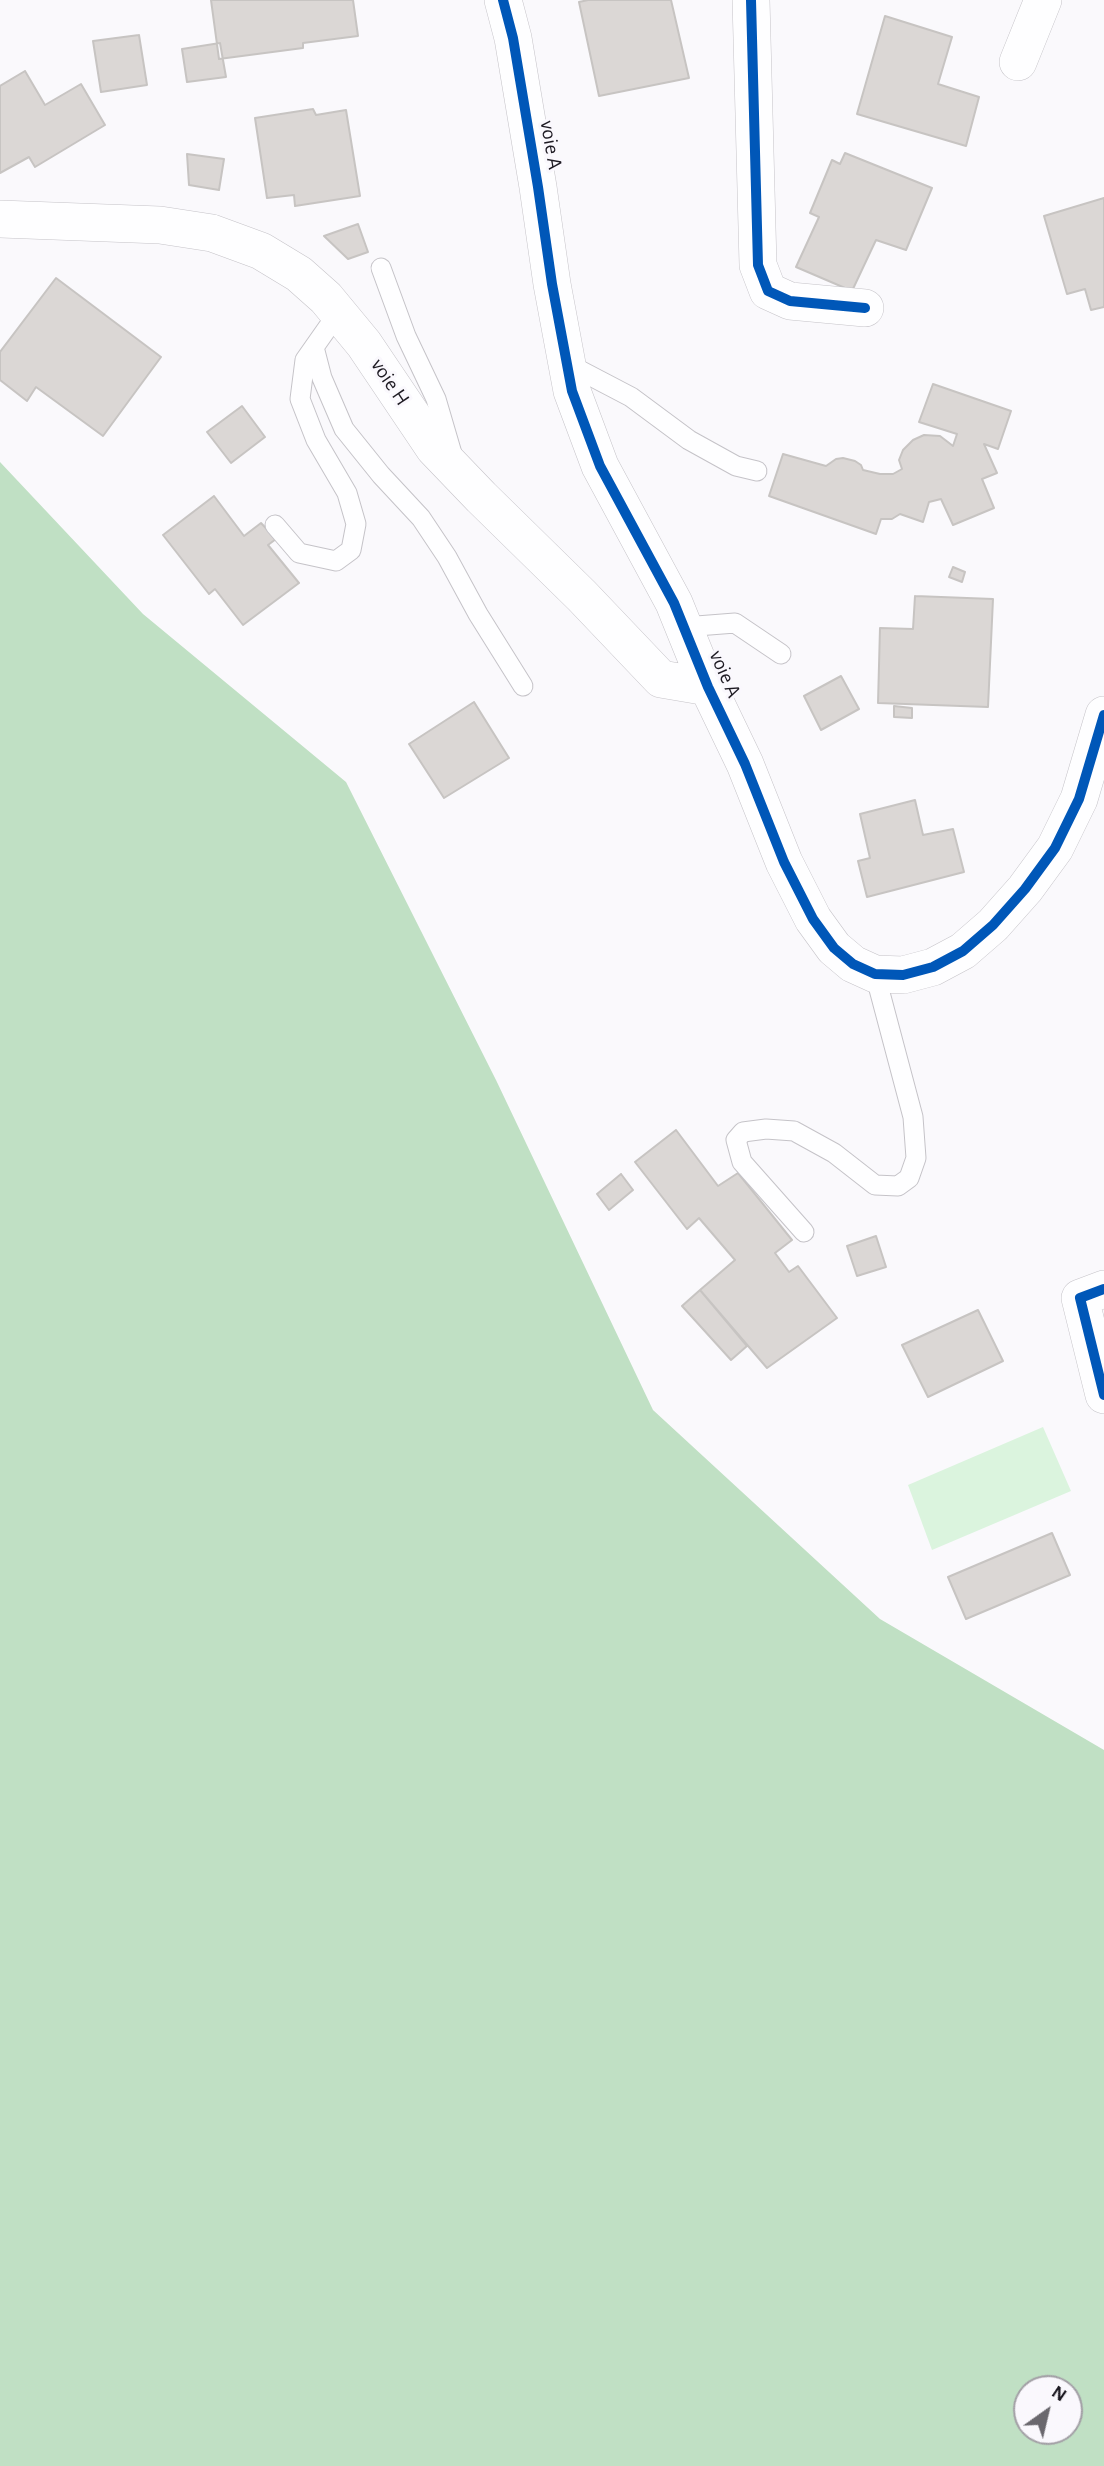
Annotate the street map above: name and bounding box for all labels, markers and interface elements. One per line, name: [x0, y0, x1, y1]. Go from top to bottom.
street label: voie A: [534, 119, 568, 171]
street label: voie H: [365, 354, 415, 410]
street label: voie A: [703, 646, 747, 702]
north arrow: [1013, 2375, 1083, 2445]
text: N: [1048, 2382, 1070, 2405]

